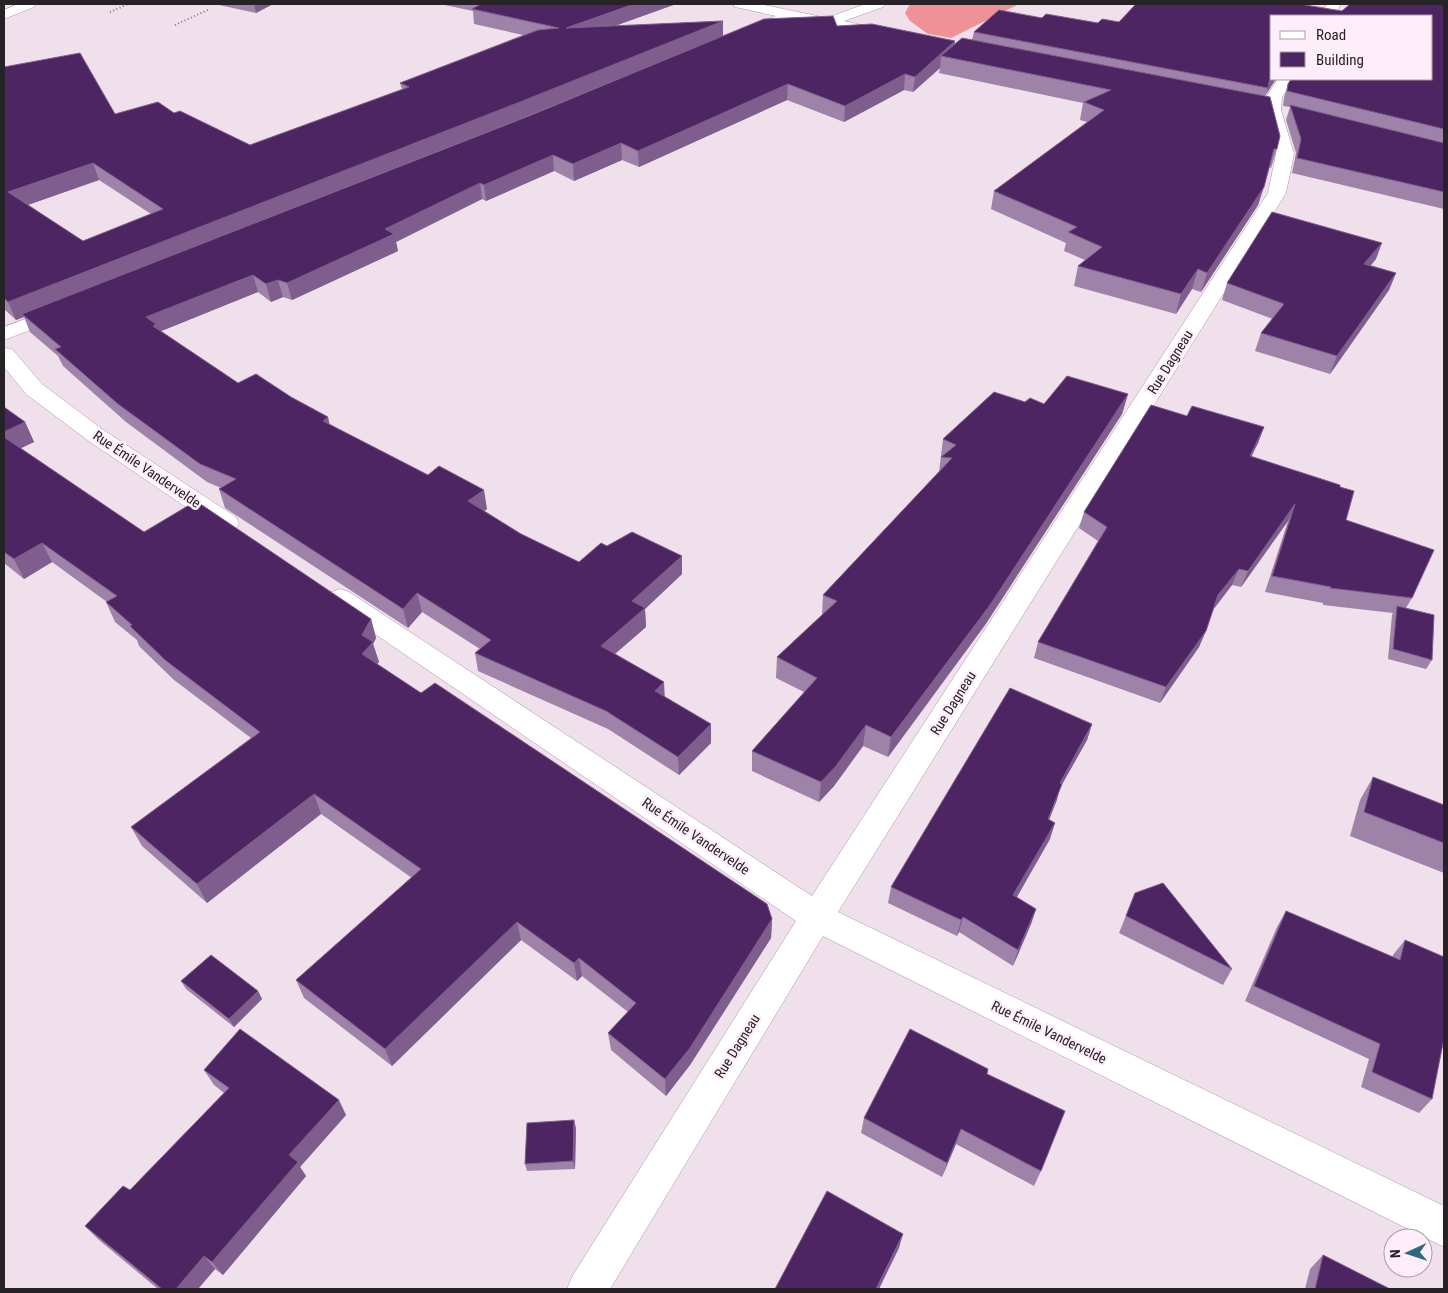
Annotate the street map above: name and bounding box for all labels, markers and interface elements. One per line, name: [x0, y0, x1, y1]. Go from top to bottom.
legend: [1270, 15, 1433, 80]
text: Road: [1316, 26, 1346, 44]
text: Building: [1316, 51, 1364, 69]
street label: Rue Dagneau: [1144, 327, 1196, 397]
street label: Rue Émile Vandervelde: [90, 426, 205, 511]
street label: Rue Dagneau: [927, 668, 979, 738]
street label: Rue Émile Vandervelde: [639, 793, 754, 878]
street label: Rue Émile Vandervelde: [989, 996, 1110, 1067]
street label: Rue Dagneau: [711, 1011, 763, 1081]
north arrow: [1383, 1228, 1433, 1278]
text: N: [1387, 1249, 1403, 1258]

